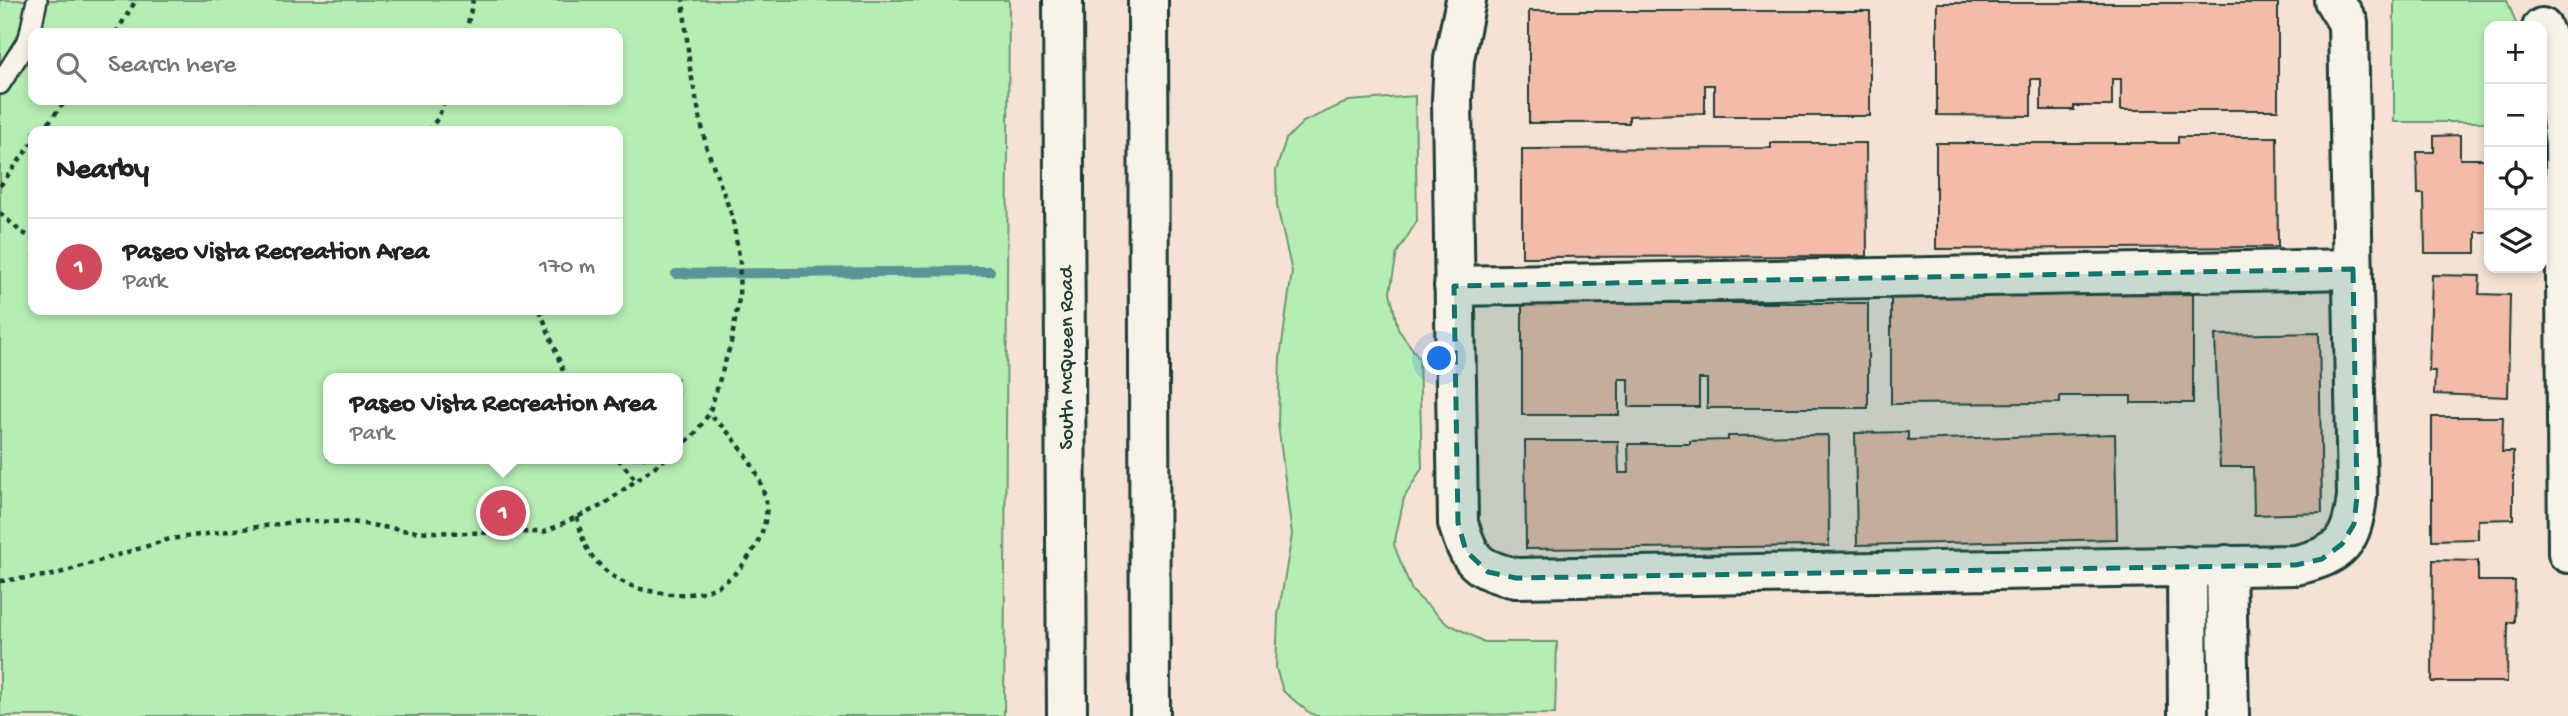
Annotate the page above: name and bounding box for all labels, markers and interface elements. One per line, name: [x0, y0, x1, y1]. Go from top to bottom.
map controls: [2484, 21, 2547, 273]
button: +: [2484, 21, 2547, 84]
search box: [28, 28, 623, 105]
icon: search: [52, 48, 90, 86]
text: Search here: [108, 51, 236, 82]
button: −: [2484, 84, 2547, 147]
button: locate: [2484, 147, 2547, 210]
text: Nearby: [56, 154, 149, 189]
button: layers: [2484, 210, 2547, 273]
text: Paseo Vista Recreation Area: [123, 238, 429, 269]
text: 1: [74, 254, 84, 281]
text: 170 m: [539, 254, 595, 281]
street label: South McQueen Road: [1056, 265, 1081, 450]
text: Park: [123, 269, 167, 296]
your location: [1422, 341, 1456, 375]
popup: [323, 373, 683, 464]
text: Paseo Vista Recreation Area: [350, 390, 656, 421]
text: Park: [350, 421, 394, 448]
pin: 1: [480, 487, 526, 539]

